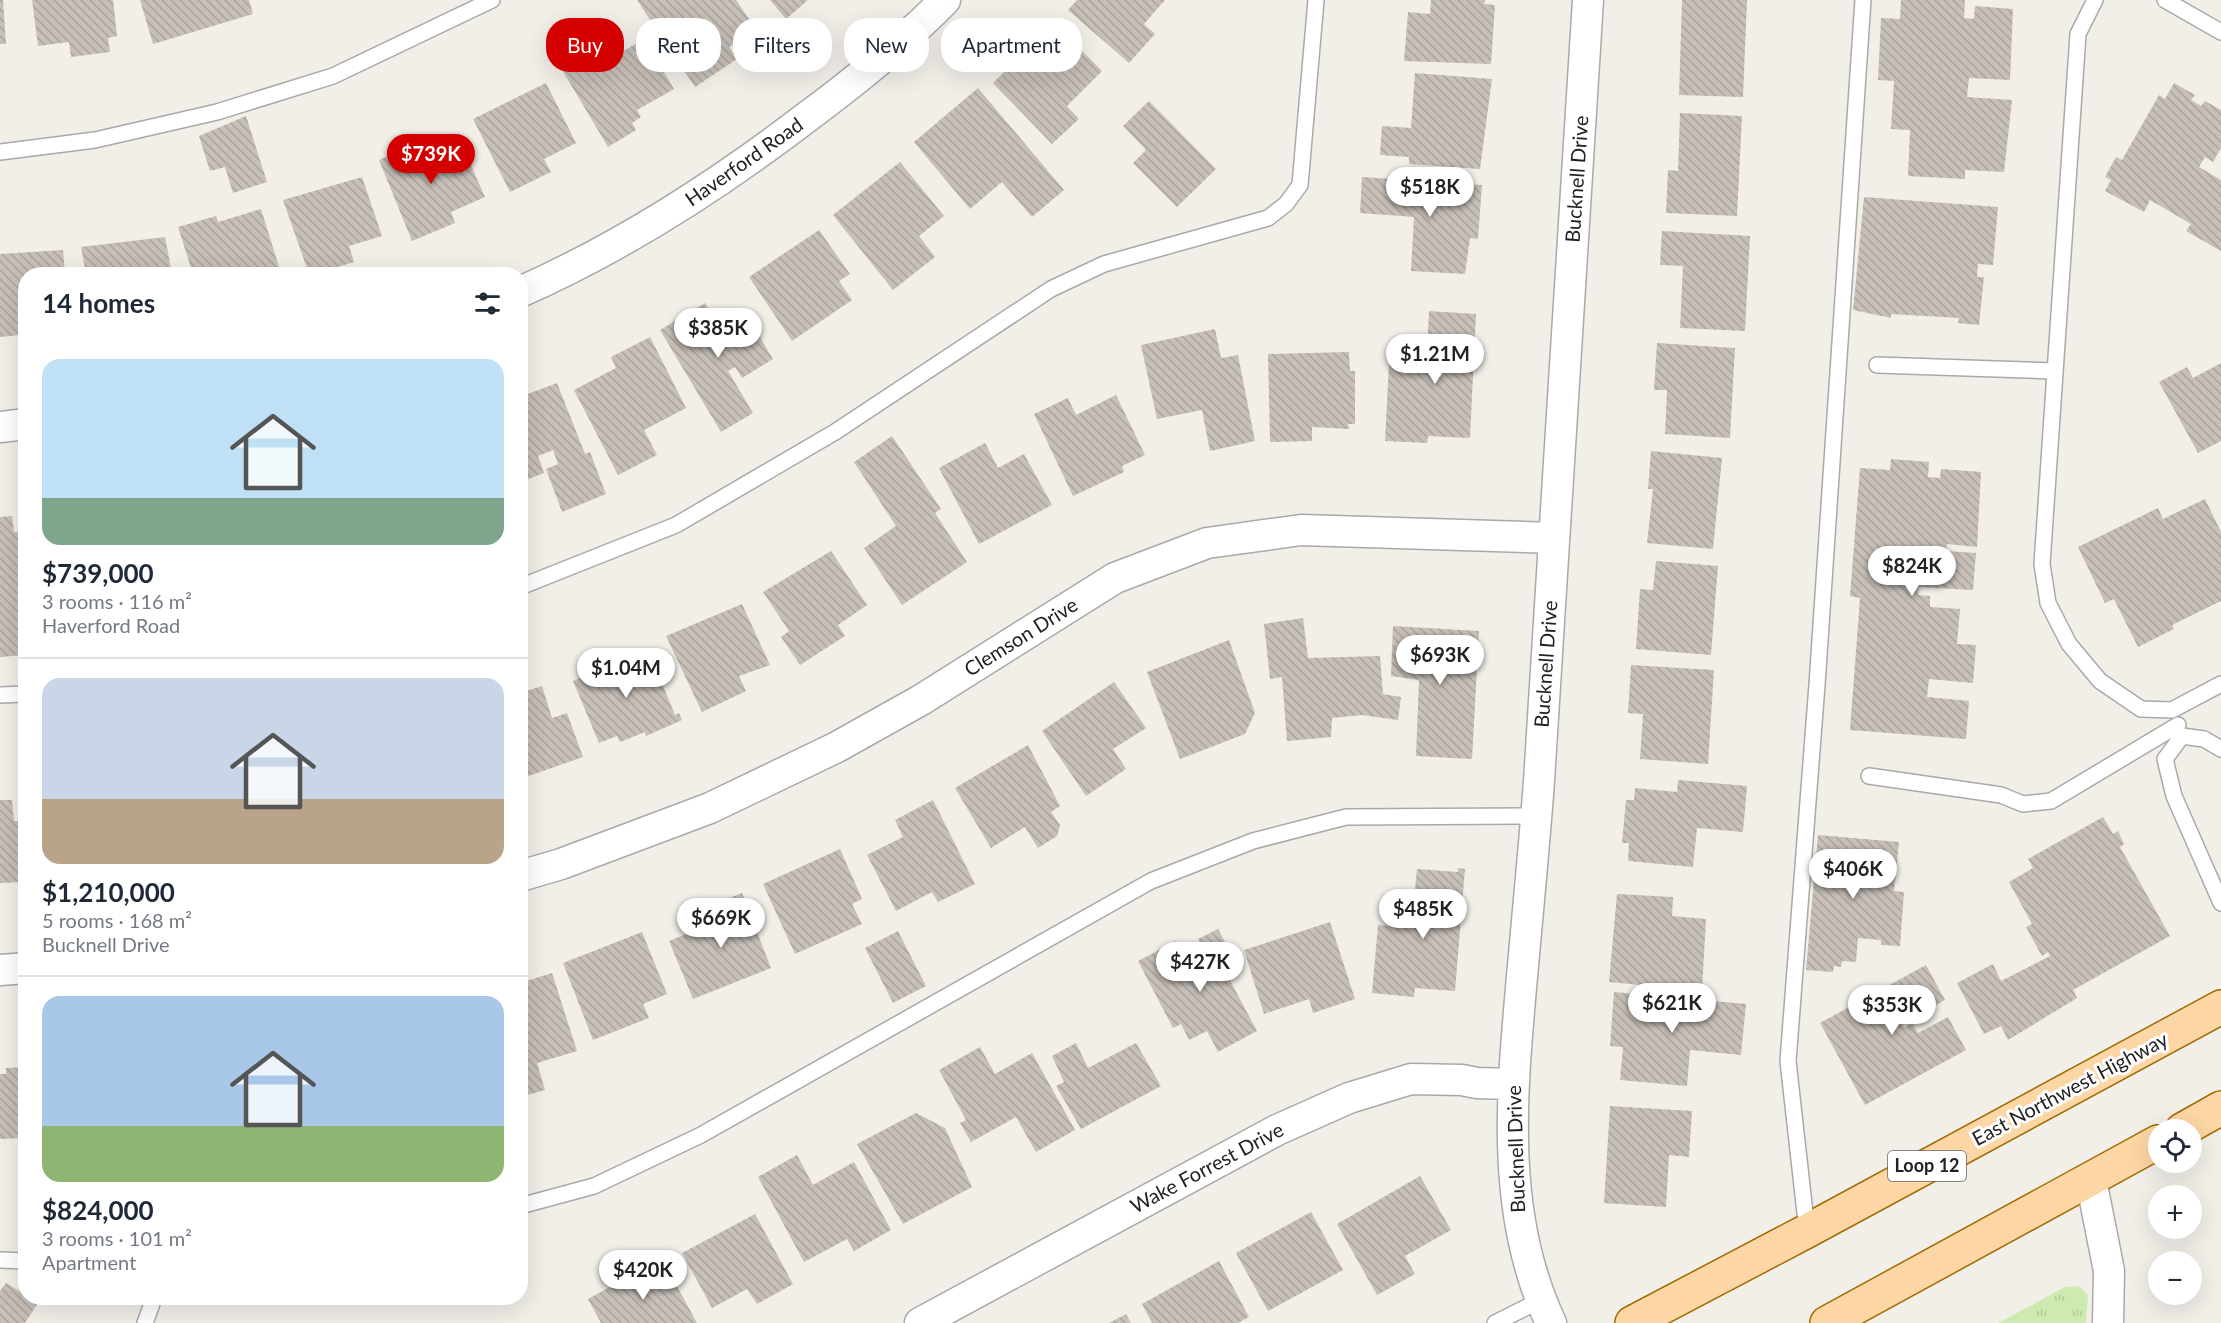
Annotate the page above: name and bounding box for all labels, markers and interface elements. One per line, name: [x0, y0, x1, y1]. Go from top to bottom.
chip: Buy: [546, 18, 624, 72]
chip: Rent: [636, 18, 721, 72]
chip: Filters: [733, 18, 832, 72]
chip: New: [844, 18, 929, 72]
chip: Apartment: [941, 18, 1082, 72]
street label: Haverford Road: [680, 112, 807, 211]
street label: Bucknell Drive: [1560, 114, 1592, 243]
pin: $739K: [389, 134, 473, 185]
text: $739K: [401, 141, 461, 165]
pin: $518K: [1388, 167, 1472, 218]
text: $518K: [1400, 174, 1460, 198]
text: 14 homes: [42, 287, 155, 319]
icon: filters: [471, 287, 504, 320]
pin: $385K: [676, 308, 760, 359]
text: $385K: [688, 315, 748, 339]
pin: $1.21M: [1386, 334, 1484, 385]
text: $1.21M: [1400, 341, 1470, 365]
icon: home: [219, 398, 327, 506]
pin: $824K: [1870, 546, 1954, 597]
text: $824K: [1882, 553, 1942, 577]
text: $739,000: [42, 557, 154, 589]
text: 3 rooms · 116 m²: [42, 589, 192, 613]
street label: Clemson Drive: [959, 592, 1082, 681]
street label: Bucknell Drive: [1529, 599, 1561, 728]
text: Haverford Road: [42, 613, 180, 637]
pin: $693K: [1398, 635, 1482, 686]
text: $693K: [1410, 642, 1470, 666]
pin: $1.04M: [577, 648, 675, 699]
text: $1.04M: [591, 655, 661, 679]
icon: home: [219, 717, 327, 825]
pin: $406K: [1811, 849, 1895, 900]
text: $406K: [1823, 856, 1883, 880]
text: $1,210,000: [42, 876, 175, 908]
pin: $485K: [1381, 889, 1465, 940]
text: $485K: [1393, 896, 1453, 920]
pin: $669K: [679, 898, 763, 949]
text: $669K: [691, 905, 751, 929]
text: 5 rooms · 168 m²: [42, 908, 192, 932]
text: Bucknell Drive: [42, 932, 170, 956]
pin: $427K: [1158, 942, 1242, 993]
text: $427K: [1170, 949, 1230, 973]
pin: $621K: [1630, 983, 1714, 1034]
pin: $353K: [1850, 985, 1934, 1036]
text: $621K: [1642, 990, 1702, 1014]
text: $353K: [1862, 992, 1922, 1016]
street label: East Northwest Highway: [1968, 1026, 2172, 1150]
icon: home: [219, 1035, 327, 1143]
street label: Bucknell Drive: [1501, 1085, 1529, 1213]
street label: Wake Forrest Drive: [1126, 1117, 1287, 1218]
map controls: [2148, 1119, 2202, 1305]
button: locate: [2148, 1119, 2202, 1173]
road number: Loop 12: [1888, 1151, 1966, 1181]
button: +: [2148, 1185, 2202, 1239]
text: $824,000: [42, 1194, 154, 1226]
text: 3 rooms · 101 m²: [42, 1226, 192, 1250]
text: Apartment: [42, 1250, 136, 1274]
pin: $420K: [601, 1250, 685, 1301]
button: −: [2148, 1251, 2202, 1305]
text: $420K: [613, 1257, 673, 1281]

